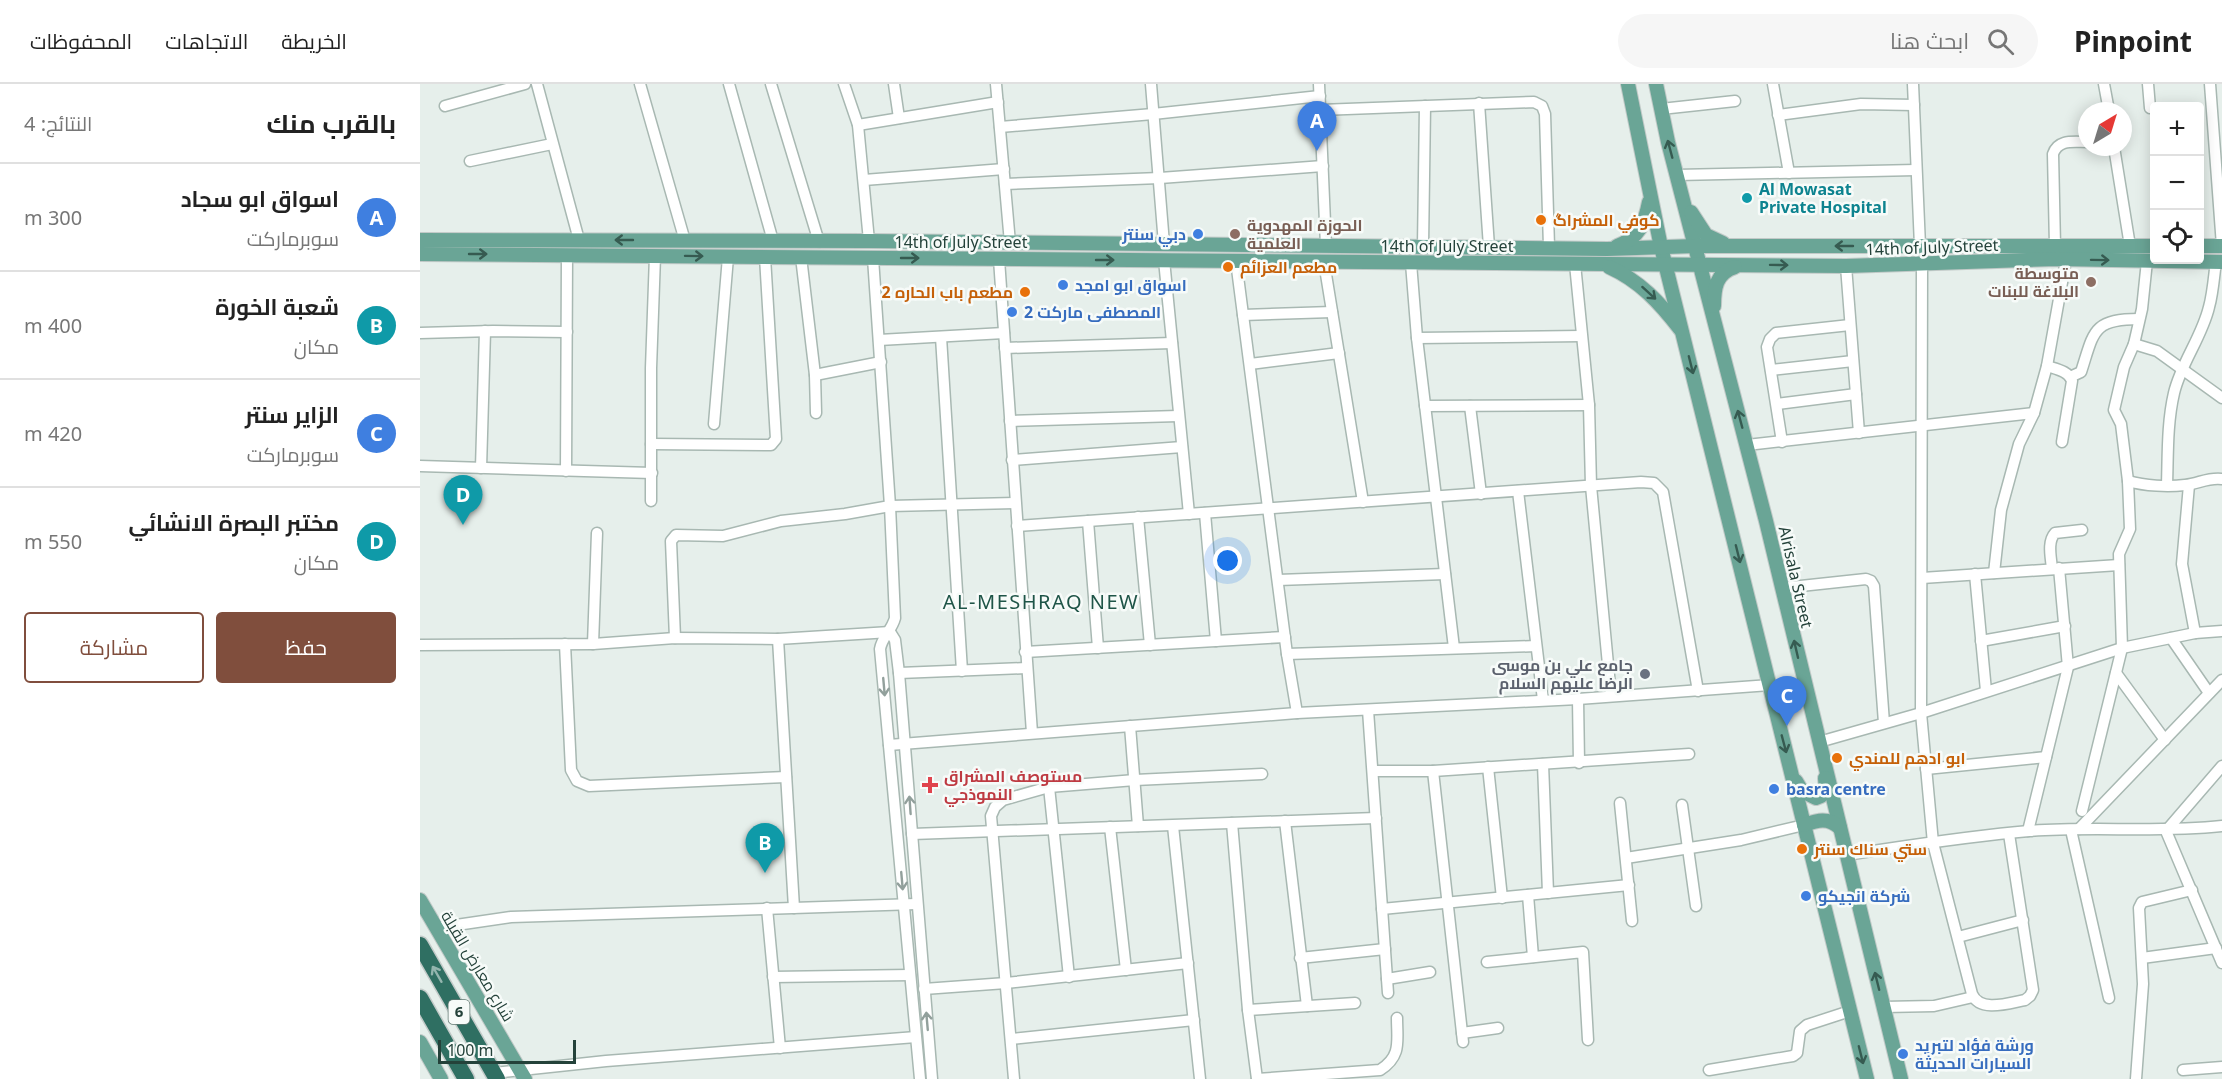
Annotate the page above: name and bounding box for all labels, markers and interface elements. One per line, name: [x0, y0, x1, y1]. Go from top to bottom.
search box: [1618, 14, 2038, 68]
text: Pinpoint: [2074, 22, 2192, 60]
text: ابحث هنا: [1890, 25, 1969, 55]
icon: search: [1984, 25, 2017, 58]
text: المحفوظات: [30, 27, 132, 55]
text: الاتجاهات: [165, 27, 248, 55]
text: الخريطة: [281, 27, 347, 55]
pin: A: [1298, 101, 1336, 151]
north arrow: [2078, 102, 2132, 156]
map controls: [2150, 102, 2204, 264]
button: +: [2150, 102, 2204, 156]
text: بالقرب منك: [267, 105, 396, 141]
text: النتائج: 4: [24, 110, 92, 137]
one-way arrow: [1663, 140, 1675, 159]
button: −: [2150, 156, 2204, 210]
place label: Al Mowasat Private Hospital: [1759, 178, 1887, 218]
text: اسواق ابو سجاد: [181, 183, 339, 213]
marker: Al Mowasat Private Hospital: [1740, 191, 1754, 205]
text: 300 m: [24, 204, 82, 231]
text: A: [370, 204, 383, 231]
place label: كوفي المشراگ: [1553, 209, 1660, 233]
button: locate: [2150, 210, 2204, 264]
marker: كوفي المشراگ: [1534, 213, 1548, 227]
place label: الحوزة المهدوية العلمية: [1247, 214, 1362, 254]
place label: دبي سنتر: [1121, 223, 1186, 247]
text: سوبرماركت: [247, 225, 339, 252]
marker: دبي سنتر: [1191, 227, 1205, 241]
marker: الحوزة المهدوية العلمية: [1228, 227, 1242, 241]
street label: 14th of July Street: [895, 231, 1028, 253]
one-way arrow: [615, 234, 635, 246]
street label: 14th of July Street: [1865, 234, 1999, 260]
street label: 14th of July Street: [1381, 235, 1514, 257]
one-way arrow: [1835, 240, 1855, 252]
one-way arrow: [468, 249, 488, 260]
one-way arrow: [684, 250, 704, 262]
one-way arrow: [900, 252, 920, 264]
one-way arrow: [1095, 254, 1115, 266]
one-way arrow: [2090, 254, 2110, 266]
place label: مطعم العزائم: [1240, 256, 1337, 279]
one-way arrow: [1769, 259, 1789, 271]
marker: مطعم العزائم: [1221, 260, 1235, 274]
place label: متوسطة البلاغة للبنات: [1988, 262, 2079, 302]
place label: اسواق ابو امجد: [1075, 274, 1187, 296]
marker: متوسطة البلاغة للبنات: [2084, 275, 2098, 289]
marker: اسواق ابو امجد: [1056, 278, 1070, 292]
place label: مطعم باب الحاره 2: [882, 281, 1013, 304]
marker: مطعم باب الحاره 2: [1018, 285, 1032, 299]
one-way arrow: [1641, 286, 1656, 300]
text: شعبة الخورة: [215, 291, 339, 321]
place label: المصطفى ماركت 2: [1024, 301, 1161, 323]
marker: المصطفى ماركت 2: [1005, 305, 1019, 319]
text: 400 m: [24, 312, 82, 339]
text: B: [370, 312, 383, 339]
text: مكان: [294, 333, 339, 360]
one-way arrow: [1685, 355, 1697, 374]
text: الزاير سنتر: [245, 399, 339, 429]
one-way arrow: [1734, 410, 1745, 429]
text: 420 m: [24, 420, 82, 447]
text: C: [370, 420, 383, 447]
text: سوبرماركت: [247, 441, 339, 468]
pin: D: [444, 476, 483, 525]
text: مختبر البصرة الانشائي: [129, 507, 339, 537]
street label: Alrisala Street: [1774, 524, 1818, 630]
text: 550 m: [24, 528, 82, 555]
text: D: [369, 528, 384, 555]
one-way arrow: [1732, 544, 1744, 563]
your location: [1213, 546, 1242, 575]
text: مكان: [294, 549, 339, 576]
district label: AL-MESHRAQ NEW: [943, 588, 1139, 615]
button: مشاركة: [24, 612, 204, 683]
button: حفظ: [216, 612, 396, 683]
one-way arrow: [1790, 640, 1802, 659]
place label: جامع علي بن موسى الرضا عليهم السلام: [1492, 654, 1633, 695]
marker: جامع علي بن موسى الرضا عليهم السلام: [1638, 667, 1652, 681]
one-way arrow: [879, 676, 890, 696]
pin: C: [1768, 676, 1806, 726]
one-way arrow: [1778, 734, 1790, 753]
place label: ابو ادهم للمندي: [1849, 747, 1966, 771]
marker: ابو ادهم للمندي: [1830, 751, 1844, 765]
place label: مستوصف المشراق النموذجي: [944, 765, 1082, 807]
marker: مستوصف المشراق النموذجي: [921, 776, 939, 794]
place label: basra centre: [1786, 778, 1886, 800]
marker: basra centre: [1767, 782, 1781, 796]
one-way arrow: [904, 796, 915, 816]
pin: B: [746, 824, 784, 873]
place label: ستي سناك سنتر: [1813, 838, 1927, 862]
marker: ستي سناك سنتر: [1795, 842, 1809, 856]
one-way arrow: [897, 871, 908, 891]
place label: شركة انجيكو: [1818, 885, 1911, 907]
marker: شركة انجيكو: [1799, 889, 1813, 903]
street label: شارع معارض القبلة: [435, 907, 520, 1026]
one-way arrow: [431, 966, 443, 983]
one-way arrow: [1871, 972, 1883, 991]
road number: 6: [448, 1000, 470, 1024]
one-way arrow: [921, 1011, 932, 1031]
place label: ورشة فؤاد لتبريد السيارات الحديثة: [1915, 1034, 2034, 1074]
scale bar: [438, 1037, 576, 1064]
text: 100 m: [447, 1039, 494, 1061]
one-way arrow: [1856, 1045, 1868, 1064]
marker: ورشة فؤاد لتبريد السيارات الحديثة: [1896, 1047, 1910, 1061]

